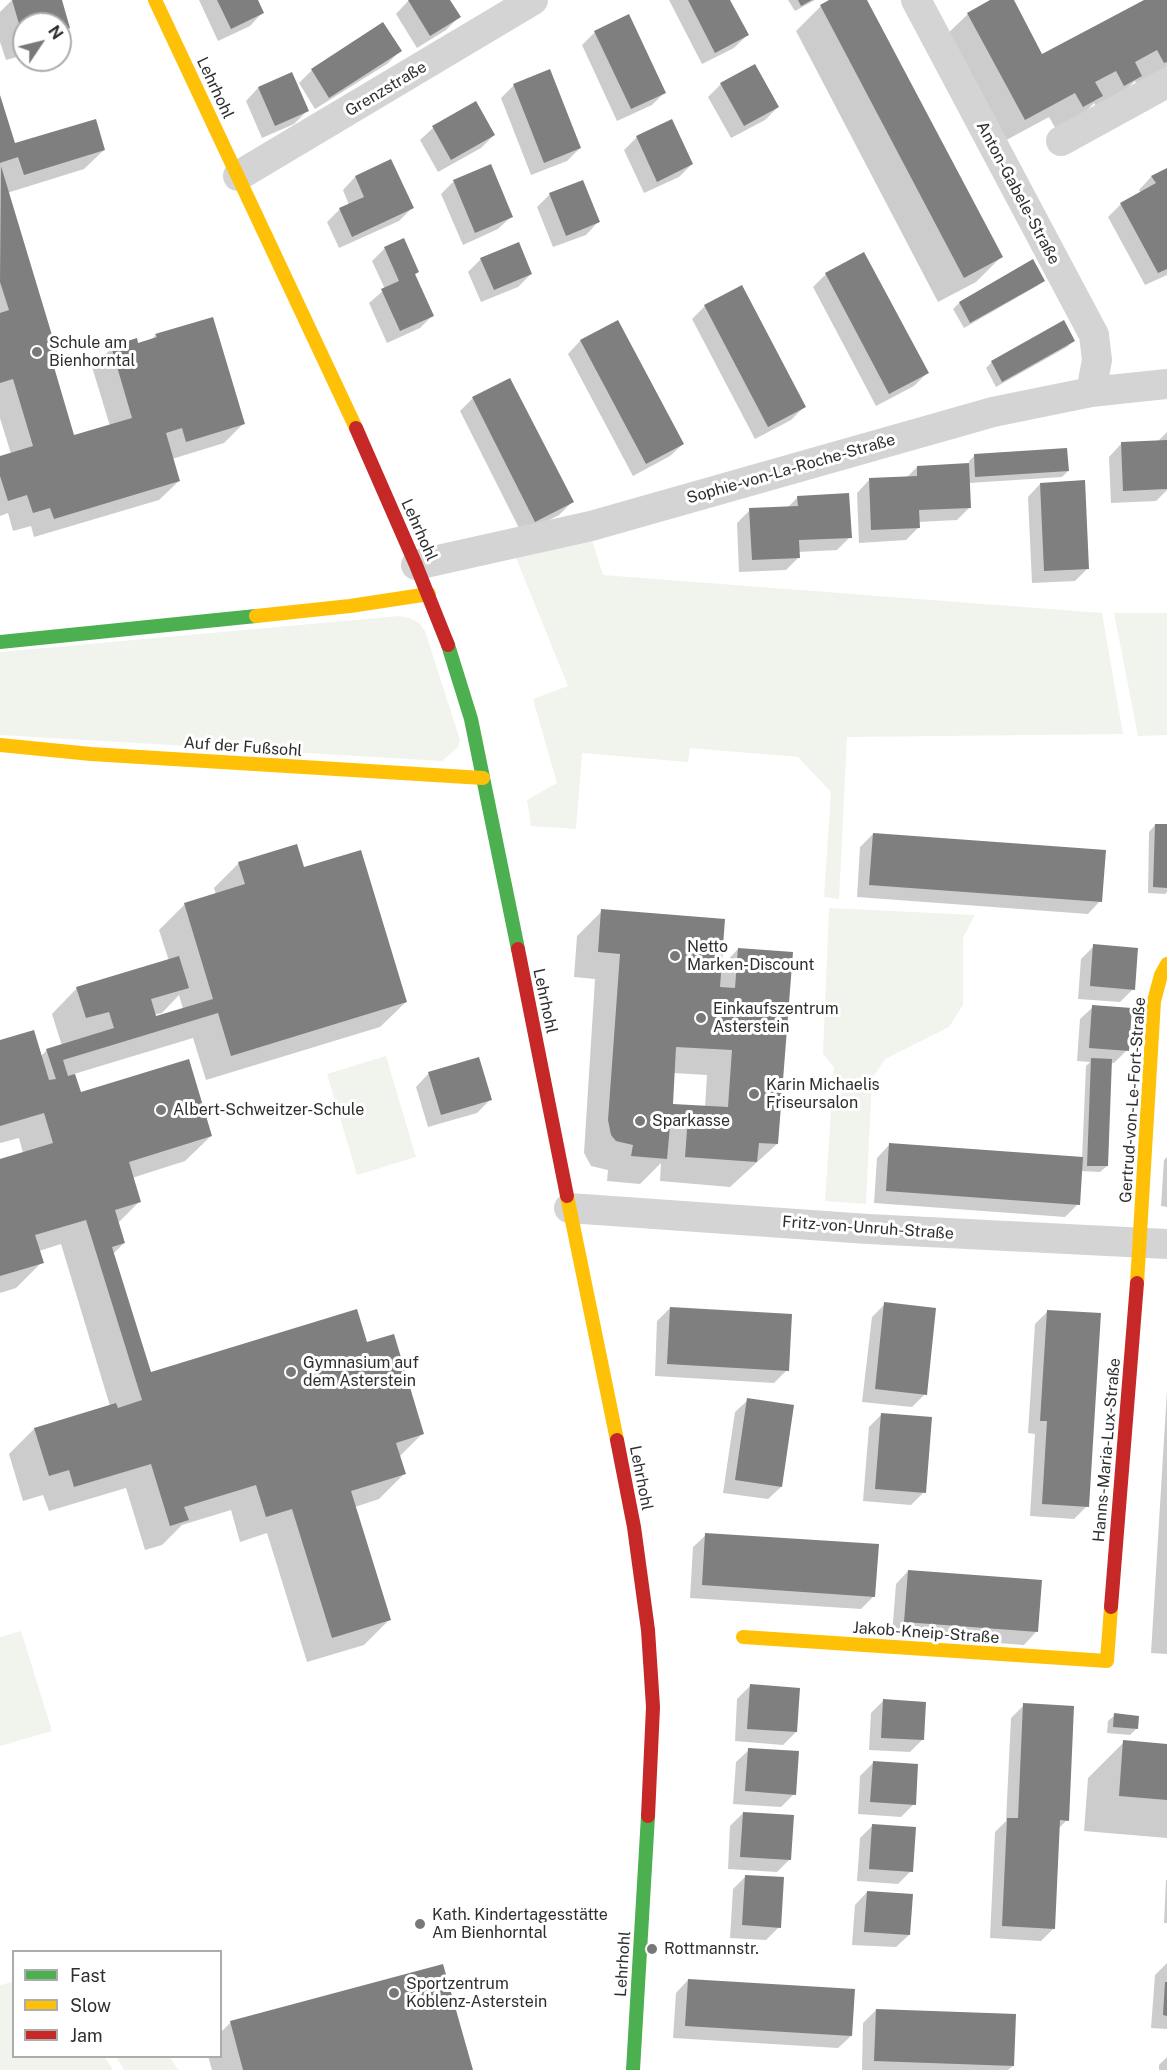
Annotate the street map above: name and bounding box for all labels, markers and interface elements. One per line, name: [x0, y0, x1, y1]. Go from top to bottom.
north arrow: [12, 12, 72, 72]
text: N: [44, 22, 67, 43]
street label: Lehrhohl: [192, 54, 238, 122]
street label: Grenzstraße: [342, 57, 430, 121]
street label: Anton-Gabele-Straße: [972, 118, 1064, 268]
place label: Schule am Bienhorntal: [49, 333, 135, 371]
marker: Schule am Bienhorntal: [30, 345, 44, 359]
street label: Sophie-von-La-Roche-Straße: [685, 430, 897, 508]
street label: Lehrhohl: [397, 496, 441, 564]
street label: Auf der Fußsohl: [183, 733, 303, 761]
place label: Netto Marken-Discount: [687, 937, 814, 975]
marker: Netto Marken-Discount: [668, 949, 682, 963]
street label: Lehrhohl: [529, 967, 561, 1035]
street label: Gertrud-von-Le-Fort-Straße: [1116, 997, 1150, 1203]
place label: Einkaufszentrum Asterstein: [713, 999, 838, 1037]
marker: Einkaufszentrum Asterstein: [694, 1011, 708, 1025]
place label: Karin Michaelis Friseursalon: [766, 1075, 880, 1113]
marker: Karin Michaelis Friseursalon: [747, 1087, 761, 1101]
place label: Albert-Schweitzer-Schule: [173, 1100, 364, 1120]
marker: Albert-Schweitzer-Schule: [154, 1103, 168, 1117]
place label: Sparkasse: [652, 1111, 730, 1131]
marker: Sparkasse: [633, 1114, 647, 1128]
street label: Fritz-von-Unruh-Straße: [782, 1212, 954, 1244]
place label: Gymnasium auf dem Asterstein: [303, 1353, 419, 1391]
street label: Hanns-Maria-Lux-Straße: [1089, 1357, 1125, 1543]
marker: Gymnasium auf dem Asterstein: [284, 1365, 298, 1379]
street label: Lehrhohl: [625, 1444, 657, 1512]
street label: Jakob-Kneip-Straße: [852, 1618, 1000, 1648]
place label: Kath. Kindertagesstätte Am Bienhorntal: [432, 1905, 608, 1943]
marker: Kath. Kindertagesstätte Am Bienhorntal: [413, 1917, 427, 1931]
street label: Lehrhohl: [611, 1931, 635, 1997]
place label: Rottmannstr.: [664, 1939, 759, 1959]
marker: Rottmannstr.: [645, 1942, 659, 1956]
legend: [12, 1950, 222, 2058]
text: Fast: [70, 1965, 106, 1986]
place label: Sportzentrum Koblenz-Asterstein: [406, 1974, 547, 2012]
marker: Sportzentrum Koblenz-Asterstein: [387, 1986, 401, 2000]
text: Slow: [70, 1995, 111, 2016]
text: Jam: [70, 2025, 103, 2046]

